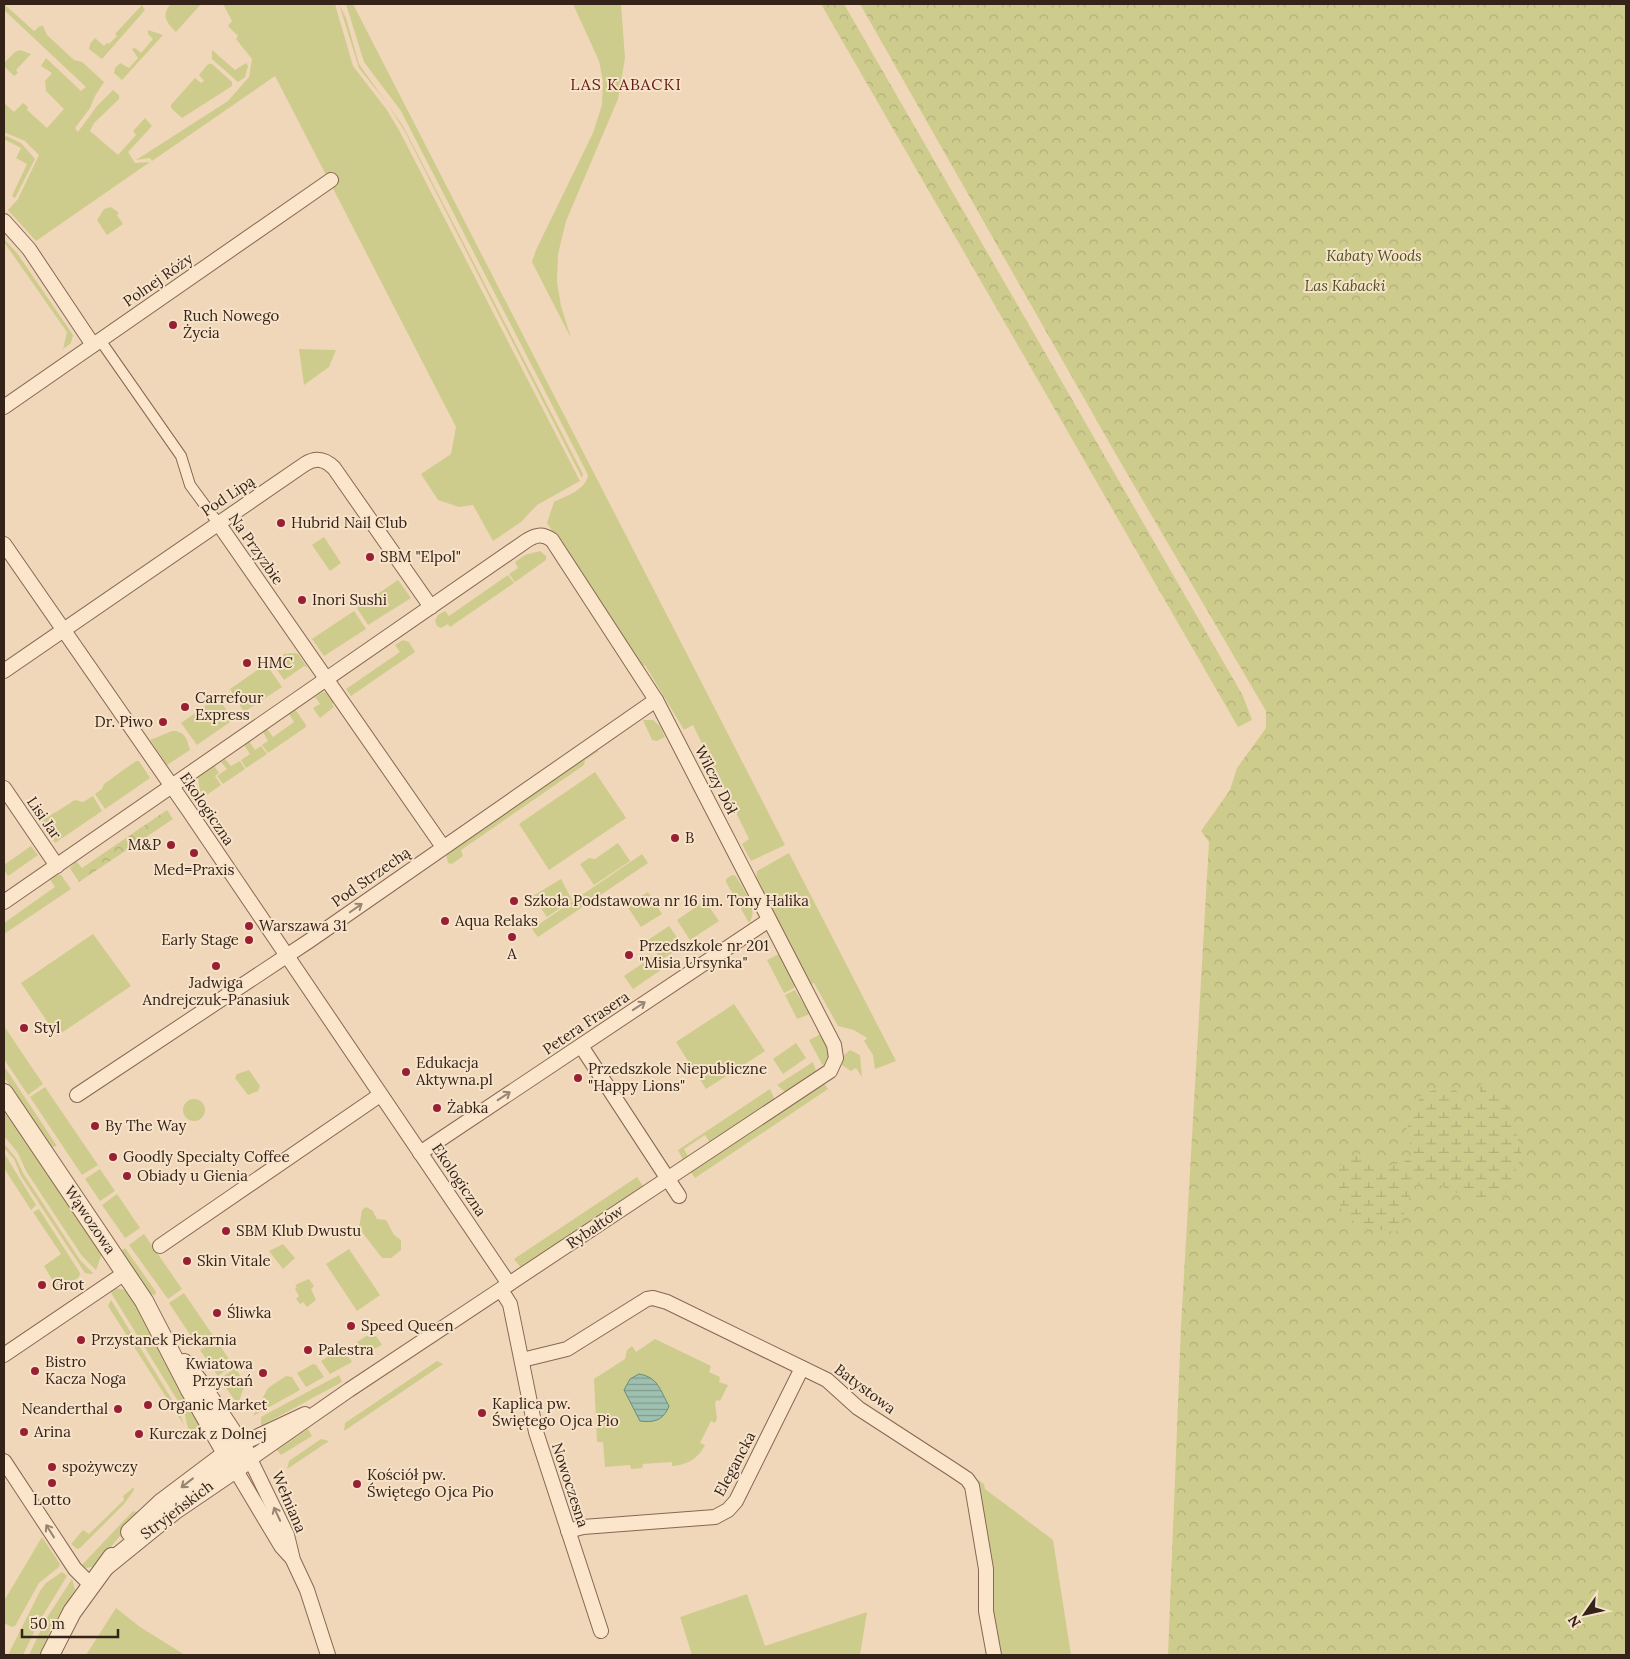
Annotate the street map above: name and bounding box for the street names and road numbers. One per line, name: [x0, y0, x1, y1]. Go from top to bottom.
street label: Polnej Róży: [119, 249, 196, 310]
street label: Pod Lipą: [197, 471, 258, 520]
street label: Na Przyzbie: [225, 509, 288, 588]
street label: Wilczy Dół: [691, 742, 742, 818]
street label: Ekologiczna: [176, 769, 239, 849]
street label: Lisi Jar: [23, 793, 66, 843]
street label: Pod Strzechą: [328, 842, 414, 911]
street label: Petera Frasera: [539, 987, 633, 1059]
street label: Ekologiczna: [428, 1140, 491, 1220]
street label: Wąwozowa: [61, 1182, 120, 1258]
street label: Rybałtów: [563, 1201, 627, 1253]
street label: Batystowa: [831, 1359, 900, 1418]
street label: Elegancka: [710, 1428, 760, 1499]
street label: Nowoczesna: [548, 1440, 593, 1530]
street label: Wełniana: [268, 1468, 311, 1536]
street label: Stryjeńskich: [137, 1476, 217, 1543]

